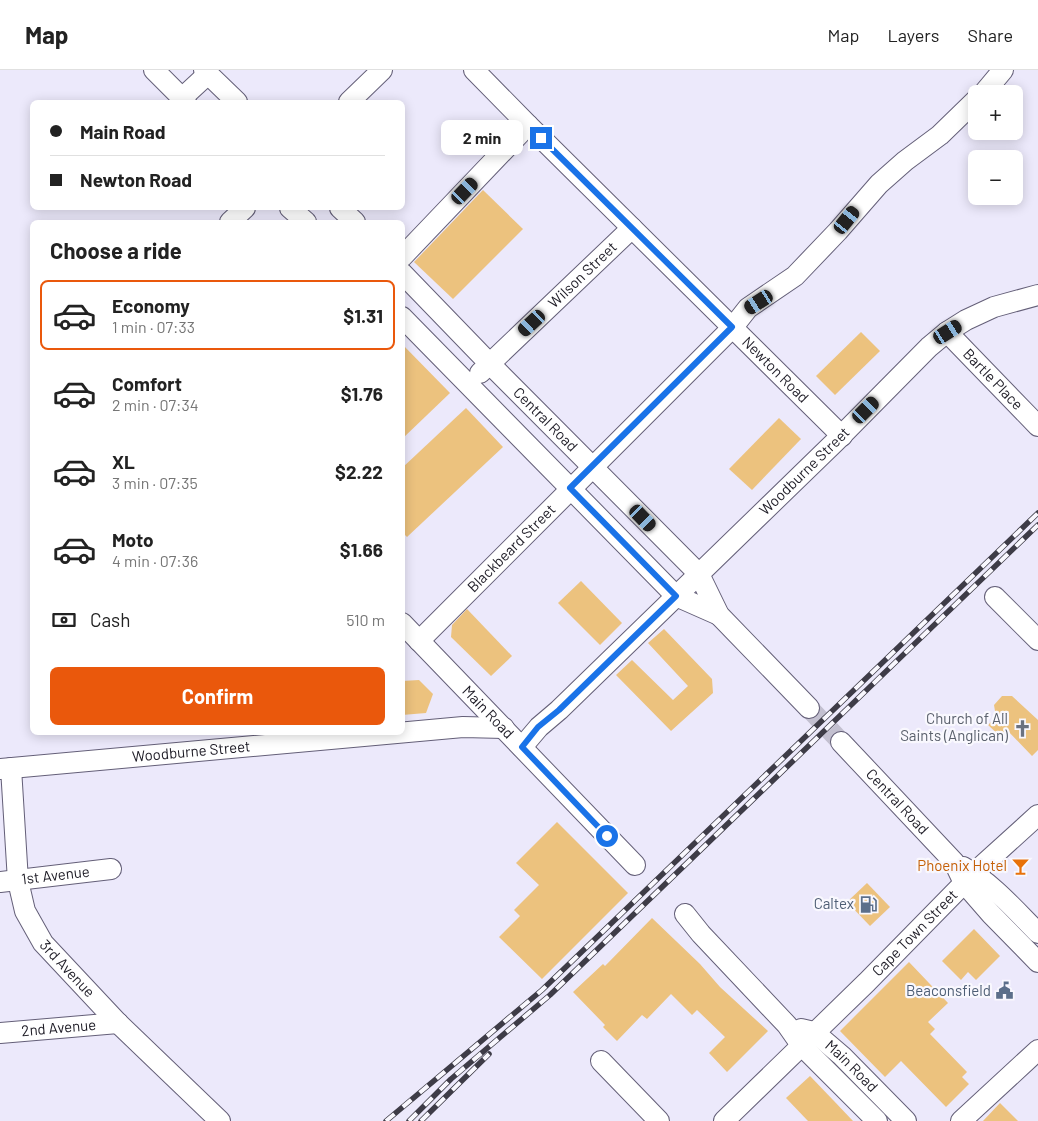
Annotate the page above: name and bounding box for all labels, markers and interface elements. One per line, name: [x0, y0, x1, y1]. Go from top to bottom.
text: Map: [25, 20, 68, 49]
text: Map: [827, 24, 859, 46]
text: Layers: [887, 24, 940, 46]
text: Share: [968, 24, 1013, 46]
map controls: [968, 85, 1023, 205]
button: +: [968, 85, 1023, 140]
text: Main Road: [80, 120, 166, 143]
callout: 2 min: [441, 120, 524, 156]
route end: [530, 127, 552, 149]
text: 2 min: [463, 128, 501, 147]
button: −: [968, 150, 1023, 205]
text: Newton Road: [80, 168, 192, 191]
car: [449, 175, 480, 207]
car: [831, 204, 862, 236]
text: Choose a ride: [50, 237, 182, 263]
street label: Wilson Street: [544, 237, 620, 311]
car: [742, 288, 775, 316]
icon: car: [52, 293, 97, 338]
text: Economy: [112, 294, 190, 317]
text: $1.31: [343, 304, 383, 327]
car: [515, 307, 548, 339]
text: 1 min · 07:33: [112, 317, 195, 336]
car: [931, 318, 964, 346]
street label: Newton Road: [739, 332, 813, 406]
street label: Bartle Place: [960, 344, 1027, 413]
icon: car: [52, 371, 97, 416]
text: Comfort: [112, 372, 182, 395]
text: $1.76: [341, 382, 383, 405]
street label: Central Road: [510, 383, 582, 455]
car: [850, 394, 881, 426]
text: 2 min · 07:34: [112, 395, 199, 414]
street label: Woodburne Street: [755, 423, 853, 518]
icon: car: [52, 449, 97, 494]
text: XL: [112, 450, 135, 473]
text: $2.22: [335, 460, 383, 483]
text: 3 min · 07:35: [112, 473, 198, 492]
street label: Blackbeard Street: [463, 500, 559, 595]
car: [627, 502, 658, 534]
icon: car: [52, 527, 97, 572]
text: Moto: [112, 528, 154, 551]
text: $1.66: [340, 538, 383, 561]
text: 4 min · 07:36: [112, 551, 198, 570]
icon: cash: [50, 606, 78, 634]
text: Cash: [90, 608, 131, 631]
text: 510 m: [346, 610, 385, 629]
button: Confirm: [50, 667, 385, 725]
street label: Main Road: [459, 681, 518, 742]
place label: Church of All Saints (Anglican): [900, 709, 1008, 744]
church icon: Church of All Saints (Anglican): [1012, 718, 1032, 738]
street label: Woodburne Street: [131, 736, 251, 765]
street label: Central Road: [863, 764, 933, 838]
route start: [596, 825, 618, 847]
place label: Phoenix Hotel: [917, 856, 1007, 874]
bar icon: Phoenix Hotel: [1011, 856, 1031, 876]
street label: 1st Avenue: [20, 862, 91, 887]
street label: Cape Town Street: [868, 885, 961, 979]
place label: Caltex: [814, 894, 854, 912]
fuel station icon: Caltex: [858, 894, 878, 914]
street label: 3rd Avenue: [37, 936, 99, 1000]
place label: Beaconsfield: [906, 981, 991, 999]
public building icon: Beaconsfield: [995, 981, 1015, 1001]
street label: 2nd Avenue: [21, 1015, 97, 1039]
street label: Main Road: [822, 1036, 882, 1095]

